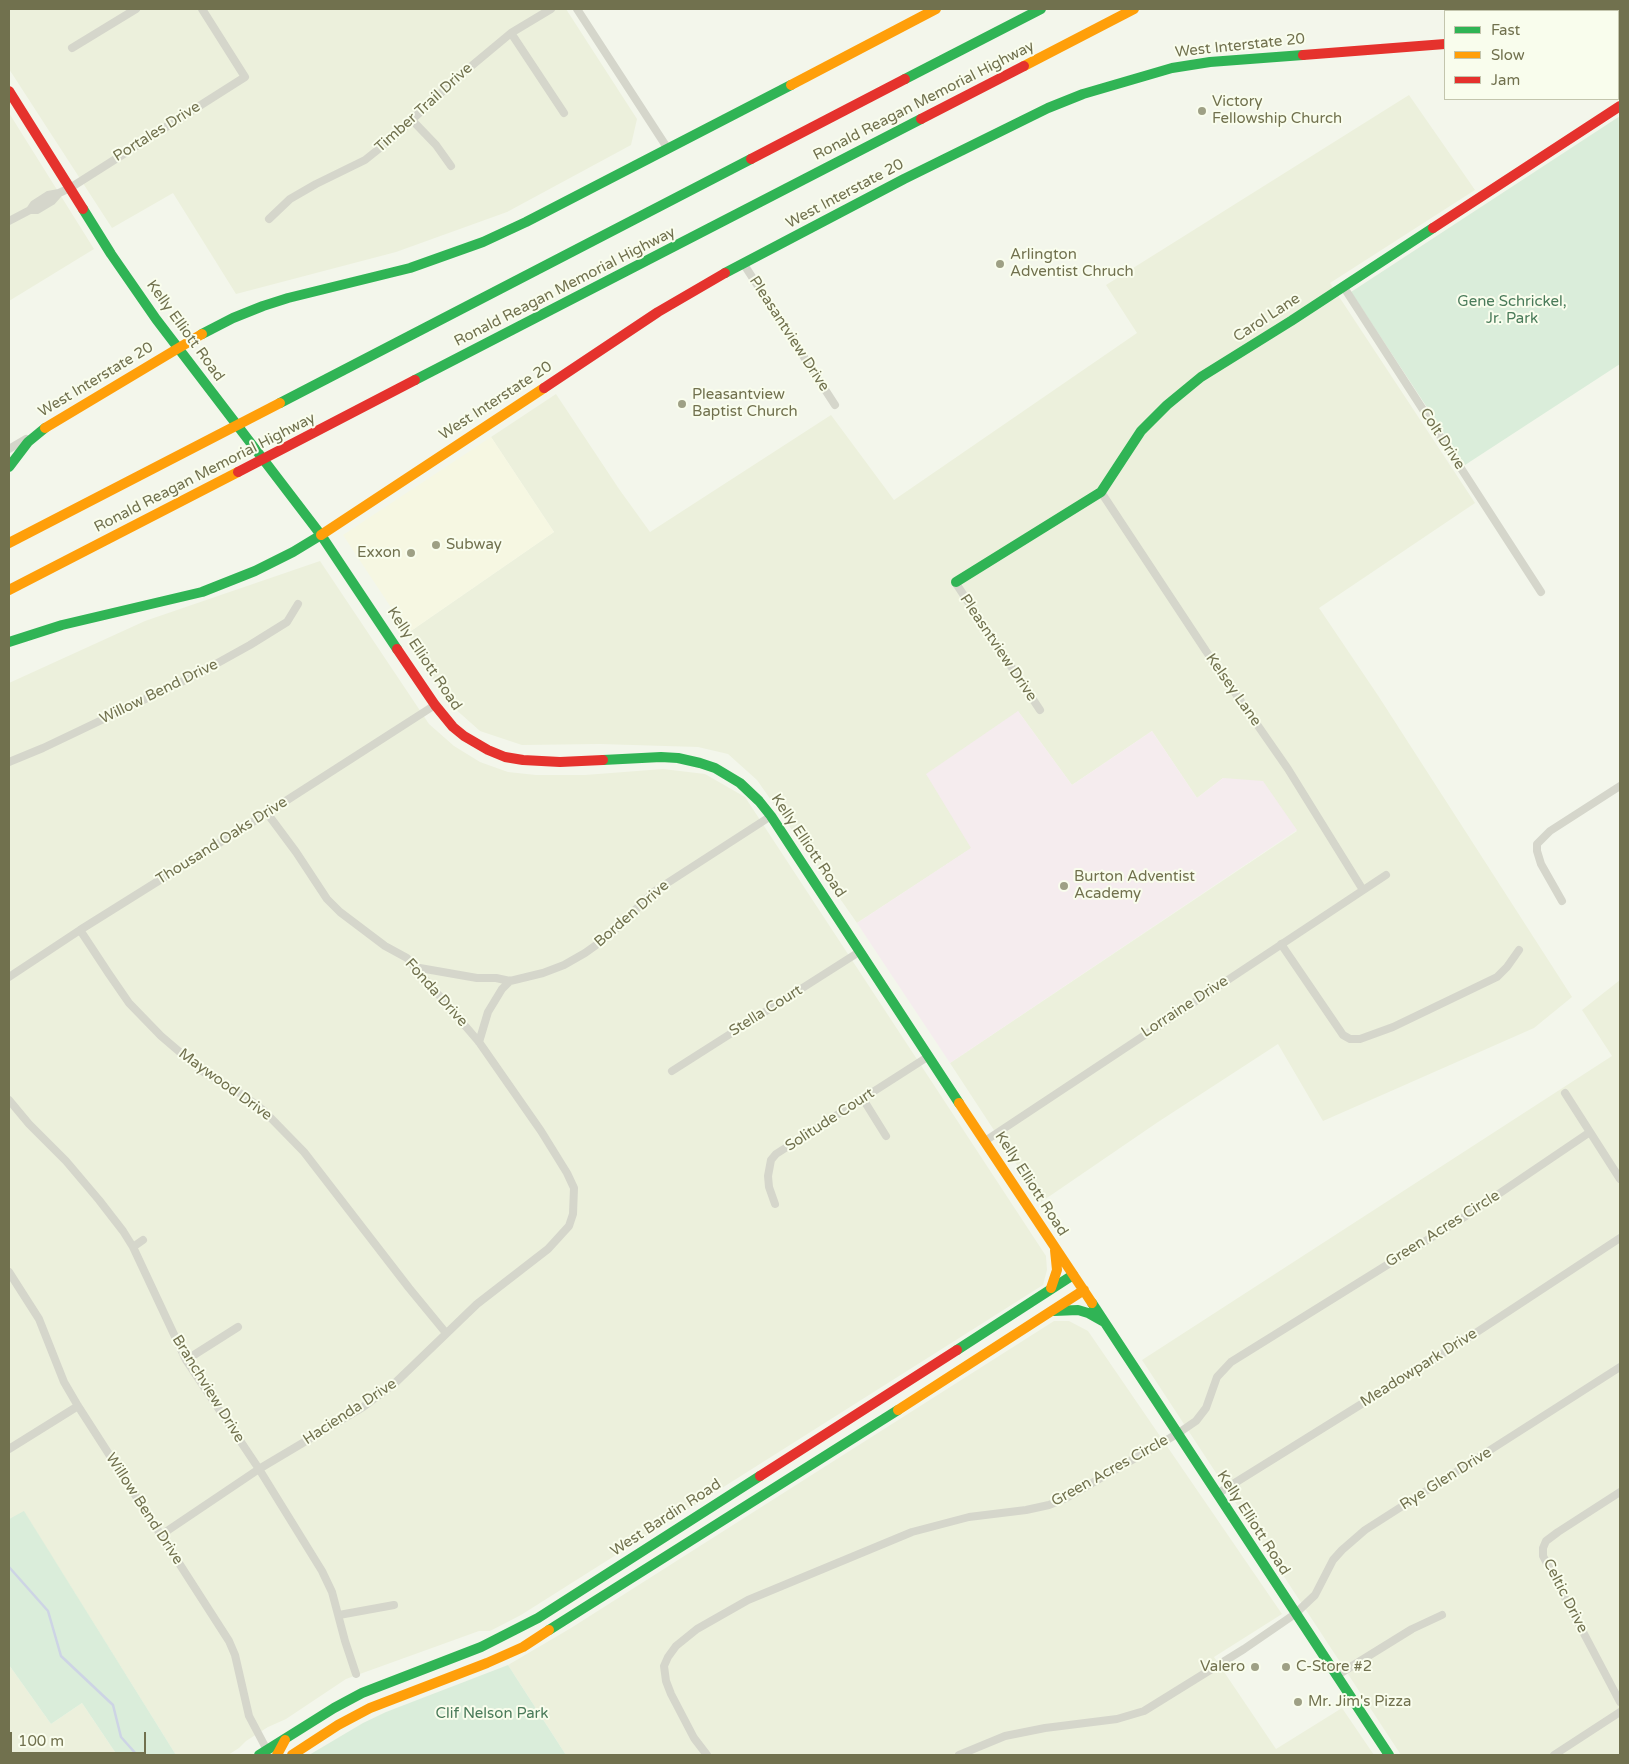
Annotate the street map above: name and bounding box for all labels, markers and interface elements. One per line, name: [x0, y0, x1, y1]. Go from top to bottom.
legend: [1444, 10, 1619, 100]
text: Fast: [1491, 21, 1520, 39]
street label: West Interstate 20: [1174, 30, 1306, 62]
street label: Ronald Reagan Memorial Highway: [810, 37, 1038, 165]
text: Slow: [1491, 46, 1525, 64]
street label: Timber Trail Drive: [372, 60, 476, 156]
text: Jam: [1491, 71, 1520, 89]
place label: Victory Fellowship Church: [1212, 93, 1342, 128]
street label: Portales Drive: [110, 98, 204, 166]
marker: Victory Fellowship Church: [1196, 105, 1208, 117]
street label: West Interstate 20: [783, 155, 907, 233]
street label: Ronald Reagan Memorial Highway: [451, 223, 679, 351]
place label: Arlington Adventist Chruch: [1010, 246, 1134, 281]
marker: Arlington Adventist Chruch: [994, 258, 1006, 270]
street label: Pleasantview Drive: [745, 273, 833, 395]
street label: Kelly Elliott Road: [142, 277, 228, 385]
street label: Carol Lane: [1230, 290, 1304, 346]
park label: Gene Schrickel, Jr. Park: [1457, 293, 1567, 328]
street label: West Interstate 20: [35, 339, 157, 421]
street label: West Interstate 20: [436, 358, 556, 444]
place label: Pleasantview Baptist Church: [692, 386, 798, 421]
marker: Pleasantview Baptist Church: [676, 398, 688, 410]
street label: Colt Drive: [1415, 405, 1469, 473]
street label: Ronald Reagan Memorial Highway: [91, 409, 319, 537]
place label: Subway: [446, 536, 502, 554]
marker: Subway: [430, 539, 442, 551]
place label: Exxon: [357, 544, 401, 562]
marker: Exxon: [405, 547, 417, 559]
street label: Pleasntview Drive: [956, 591, 1040, 705]
street label: Kelly Elliott Road: [383, 604, 465, 714]
street label: Kelsey Lane: [1201, 650, 1265, 730]
street label: Willow Bend Drive: [97, 656, 221, 728]
street label: Kelly Elliott Road: [767, 791, 849, 901]
street label: Thousand Oaks Drive: [153, 793, 291, 889]
place label: Burton Adventist Academy: [1074, 868, 1195, 903]
street label: Borden Drive: [591, 877, 673, 951]
marker: Burton Adventist Academy: [1058, 880, 1070, 892]
street label: Fonda Drive: [401, 955, 471, 1031]
street label: Lorraine Drive: [1138, 972, 1232, 1042]
street label: Stella Court: [726, 981, 806, 1041]
street label: Maywood Drive: [175, 1045, 275, 1125]
street label: Solitude Court: [782, 1085, 878, 1155]
street label: Kelly Elliott Road: [991, 1128, 1071, 1240]
street label: Green Acres Circle: [1383, 1187, 1503, 1271]
street label: Meadowpark Drive: [1357, 1325, 1481, 1411]
street label: Branchview Drive: [168, 1332, 248, 1446]
street label: Hacienda Drive: [300, 1375, 400, 1449]
street label: Green Acres Circle: [1048, 1431, 1172, 1511]
street label: Rye Glen Drive: [1397, 1444, 1495, 1514]
street label: Willow Bend Drive: [101, 1450, 187, 1568]
street label: Kelly Elliott Road: [1213, 1467, 1293, 1579]
street label: West Bardin Road: [607, 1476, 725, 1560]
street label: Celtic Drive: [1539, 1556, 1591, 1636]
place label: Valero: [1200, 1658, 1245, 1676]
place label: C-Store #2: [1296, 1658, 1372, 1676]
marker: Valero: [1249, 1661, 1261, 1673]
marker: C-Store #2: [1280, 1661, 1292, 1673]
place label: Mr. Jim's Pizza: [1308, 1693, 1411, 1711]
marker: Mr. Jim's Pizza: [1292, 1696, 1304, 1708]
park label: Clif Nelson Park: [436, 1705, 548, 1723]
scale bar: [12, 1722, 149, 1754]
text: 100 m: [18, 1732, 64, 1750]

